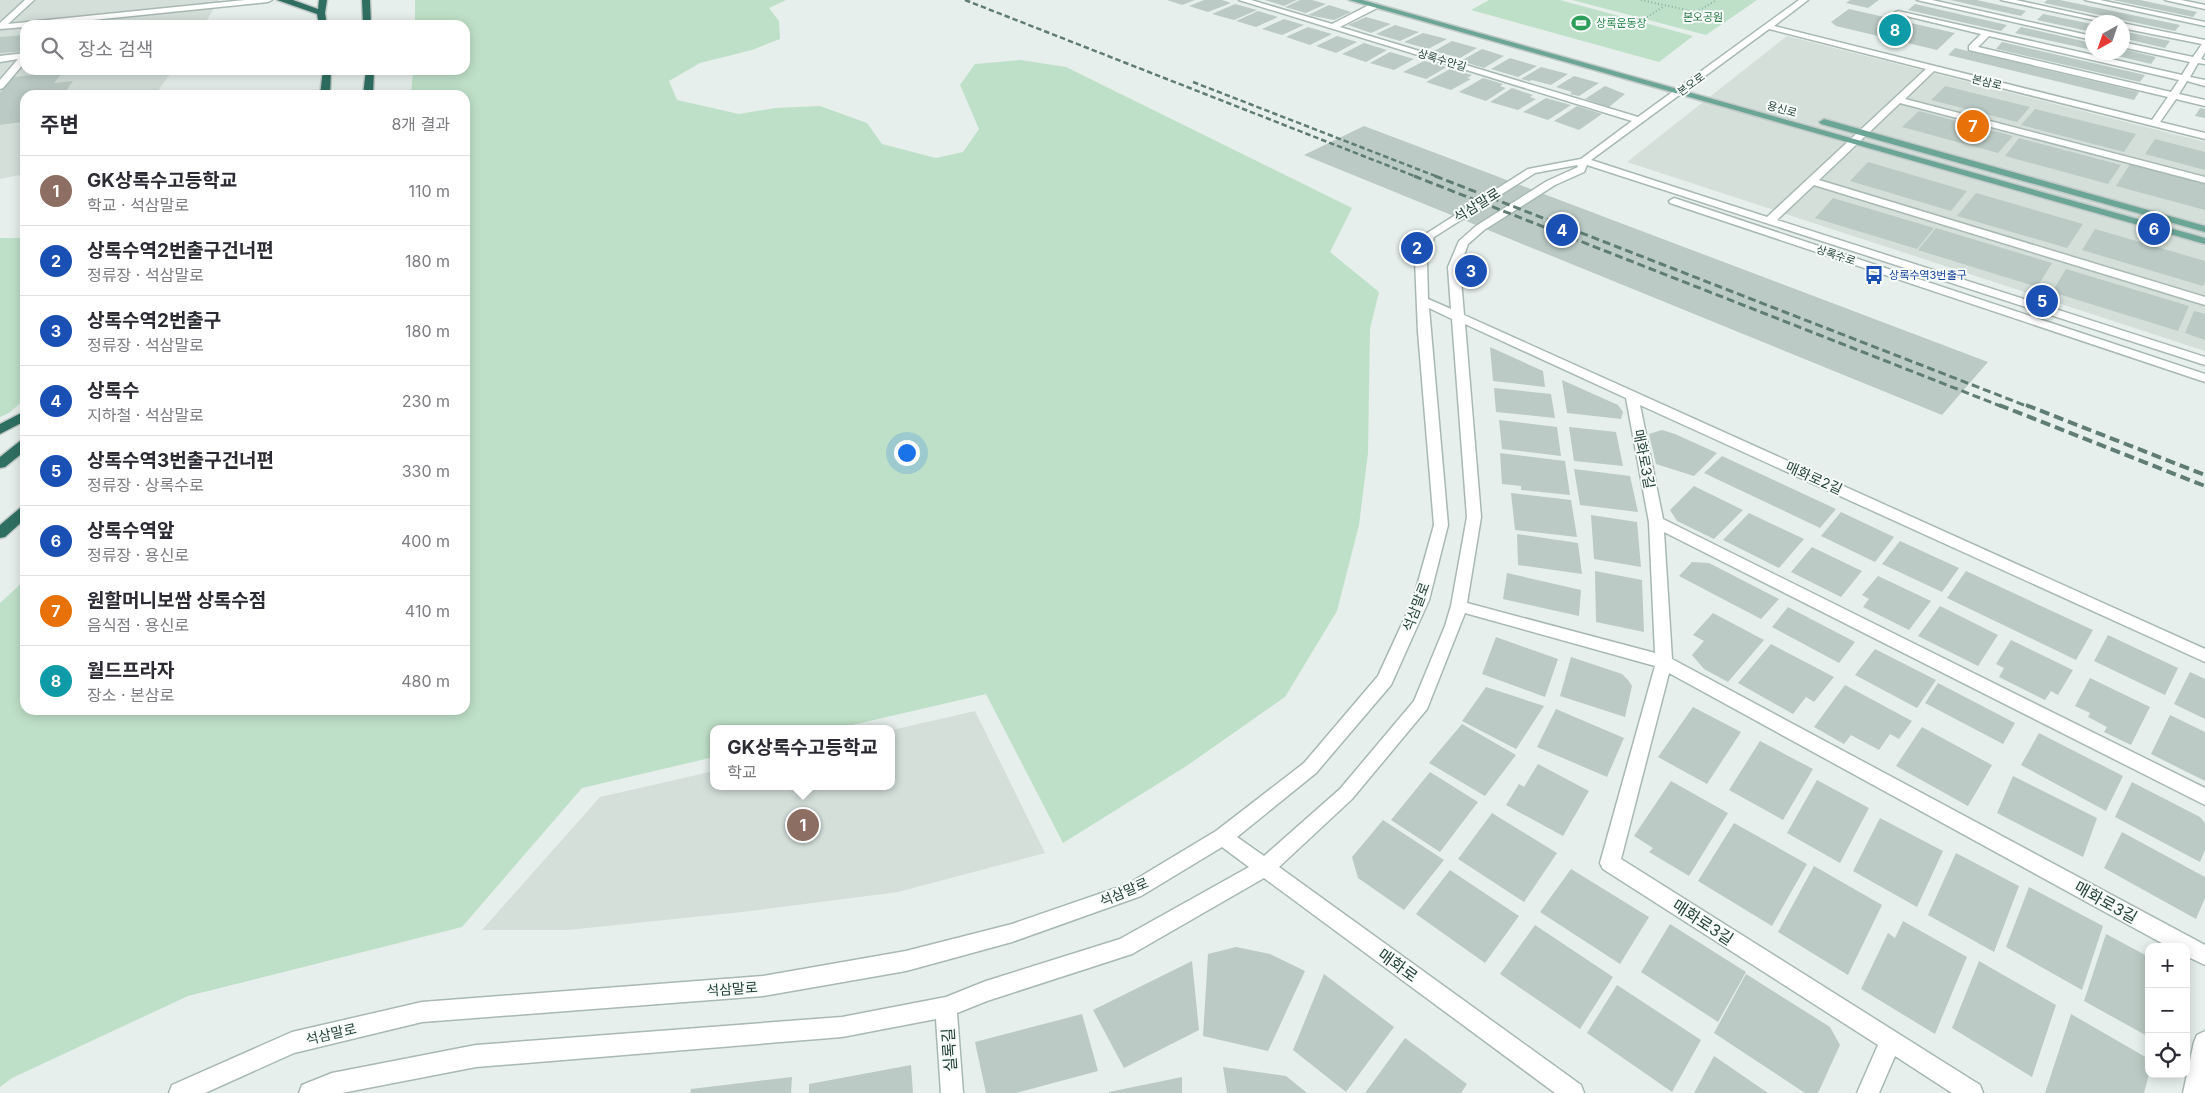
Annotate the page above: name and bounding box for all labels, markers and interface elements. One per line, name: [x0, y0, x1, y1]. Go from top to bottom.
park label: 본오공원: [1683, 10, 1723, 24]
pin: 8: [1879, 11, 1911, 49]
sports icon: 상록운동장: [1570, 12, 1592, 34]
north arrow: [2085, 15, 2130, 60]
place label: 상록운동장: [1596, 16, 1647, 30]
search box: [20, 20, 470, 75]
icon: search: [38, 34, 66, 62]
text: 장소 검색: [78, 38, 153, 61]
street label: 상록수안길: [1416, 46, 1468, 74]
street label: 본오로: [1675, 69, 1707, 99]
street label: 본삼로: [1971, 72, 2003, 92]
street label: 용신로: [1765, 98, 1799, 120]
pin: 7: [1957, 107, 1989, 145]
text: 주변: [40, 112, 79, 137]
text: 8개 결과: [391, 114, 450, 134]
text: GK상록수고등학교: [87, 169, 237, 192]
text: 1: [53, 181, 59, 201]
text: 110 m: [408, 181, 450, 201]
street label: 석삼말로: [1450, 184, 1503, 225]
text: 학교 · 석삼말로: [87, 195, 189, 215]
pin: 6: [2138, 210, 2170, 248]
pin: 4: [1546, 211, 1578, 249]
pin: 2: [1401, 229, 1433, 267]
text: 상록수역2번출구건너편: [87, 239, 274, 262]
street label: 상록수로: [1815, 242, 1857, 268]
text: 2: [51, 251, 61, 271]
text: 180 m: [405, 251, 450, 271]
pin: 3: [1455, 252, 1487, 290]
bus stop icon: 상록수역3번출구: [1863, 264, 1885, 286]
text: 정류장 · 석삼말로: [87, 265, 204, 285]
place label: 상록수역3번출구: [1889, 268, 1967, 282]
pin: 5: [2026, 282, 2058, 320]
text: 상록수역2번출구: [87, 309, 221, 332]
text: 3: [51, 321, 61, 341]
text: 180 m: [405, 321, 450, 341]
text: 정류장 · 석삼말로: [87, 335, 204, 355]
text: 상록수: [87, 379, 139, 402]
text: 4: [51, 391, 61, 411]
text: 230 m: [402, 391, 450, 411]
text: 지하철 · 석삼말로: [87, 405, 204, 425]
street label: 매화로3길: [1630, 428, 1659, 490]
your location: [894, 440, 920, 466]
text: 상록수역3번출구건너편: [87, 449, 274, 472]
street label: 매화로2길: [1783, 458, 1845, 498]
text: 5: [51, 461, 61, 481]
text: 330 m: [402, 461, 450, 481]
text: 정류장 · 상록수로: [87, 475, 204, 495]
text: 상록수역앞: [87, 519, 174, 542]
text: 6: [51, 531, 61, 551]
text: 400 m: [401, 531, 450, 551]
text: 정류장 · 용신로: [87, 545, 189, 565]
street label: 석삼말로: [1398, 580, 1433, 634]
text: 원할머니보쌈 상록수점: [87, 589, 266, 612]
text: 7: [51, 601, 61, 621]
text: 410 m: [405, 601, 450, 621]
text: 음식점 · 용신로: [87, 615, 189, 635]
text: 월드프라자: [87, 659, 174, 682]
text: 8: [51, 671, 61, 691]
text: 480 m: [401, 671, 450, 691]
text: 장소 · 본삼로: [87, 685, 174, 705]
popup: [710, 725, 895, 790]
text: GK상록수고등학교: [727, 736, 878, 759]
text: 학교: [727, 762, 757, 782]
pin: 1: [787, 806, 819, 844]
street label: 석삼말로: [1097, 874, 1151, 909]
street label: 매화로3길: [2071, 877, 2141, 927]
street label: 매화로3길: [1669, 895, 1737, 949]
map controls: [2145, 943, 2190, 1078]
button: +: [2145, 943, 2190, 988]
street label: 매화로: [1374, 944, 1422, 986]
street label: 석삼말로: [706, 978, 758, 999]
button: −: [2145, 988, 2190, 1033]
street label: 석삼말로: [304, 1019, 358, 1048]
street label: 실록길: [937, 1027, 961, 1073]
button: locate: [2145, 1033, 2190, 1078]

